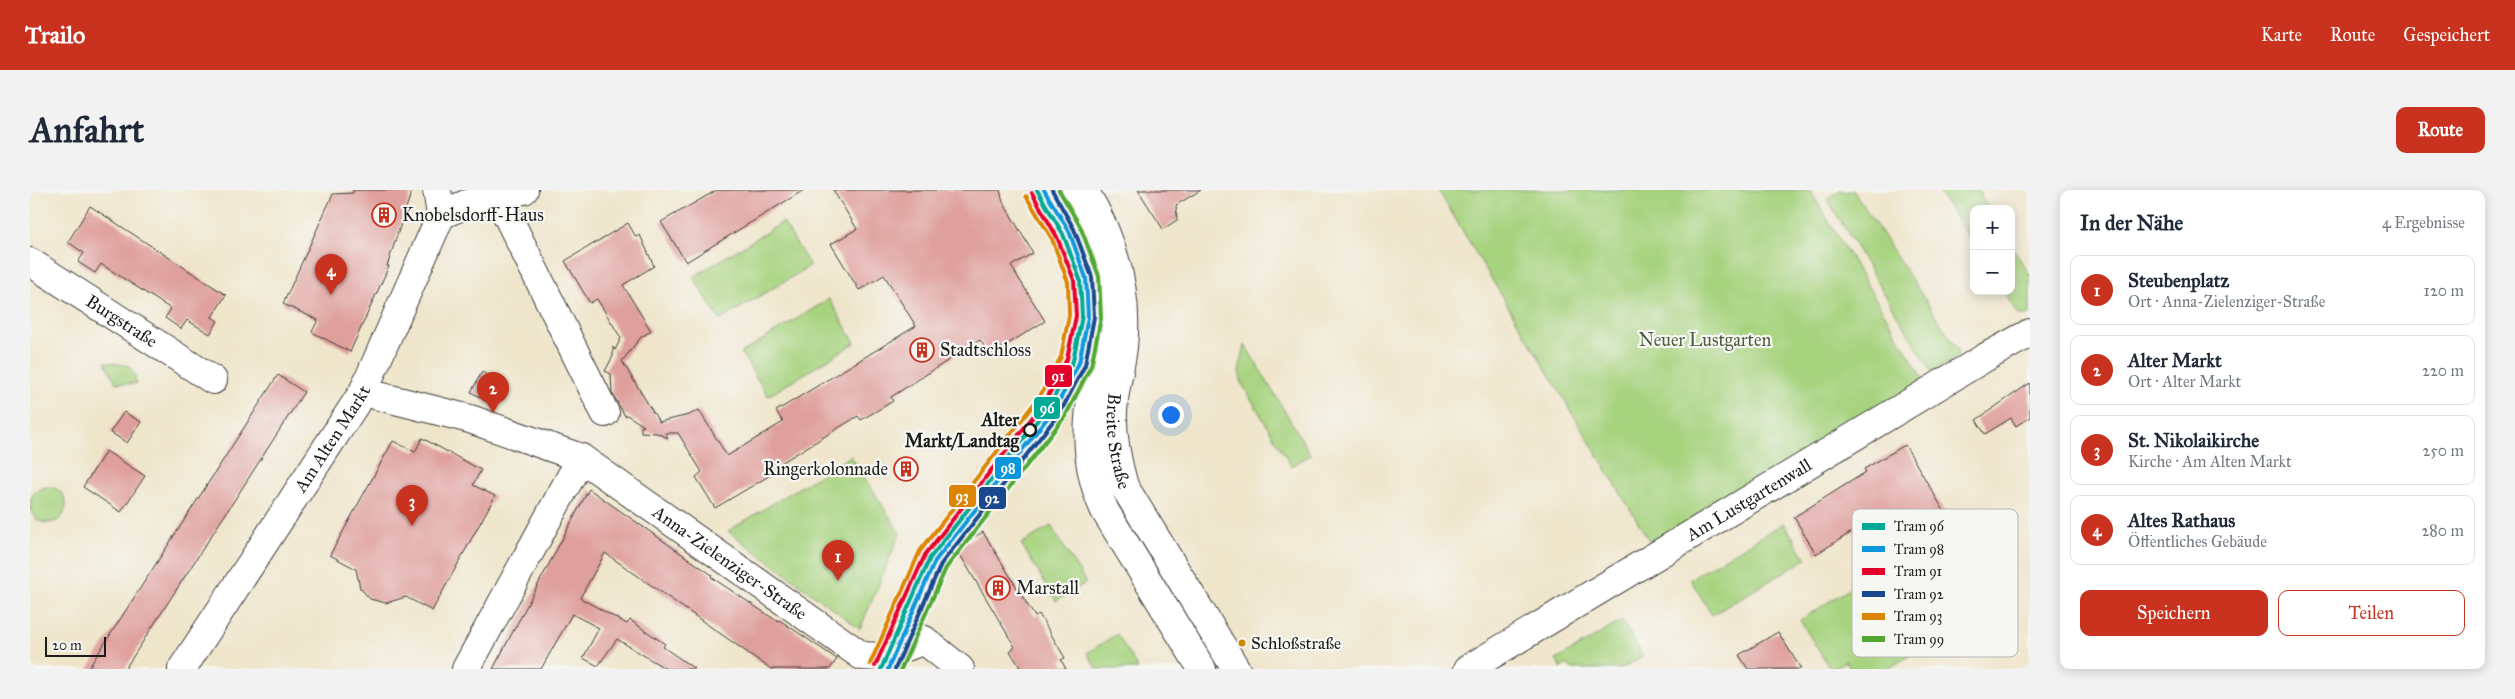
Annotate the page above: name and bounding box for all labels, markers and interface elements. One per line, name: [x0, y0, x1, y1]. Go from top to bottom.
text: Trailo: [25, 20, 85, 50]
text: Karte: [2261, 24, 2302, 46]
text: Route: [2330, 24, 2375, 46]
text: Gespeichert: [2403, 24, 2490, 46]
button: Route: [2396, 107, 2485, 153]
text: Anfahrt: [30, 109, 144, 152]
building icon: Knobelsdorff-Haus: [371, 202, 397, 228]
place label: Knobelsdorff-Haus: [402, 204, 544, 226]
map controls: [1970, 205, 2015, 295]
button: +: [1970, 205, 2015, 250]
text: In der Nähe: [2080, 210, 2183, 236]
text: 4 Ergebnisse: [2382, 213, 2465, 232]
button: −: [1970, 250, 2015, 295]
pin: 4: [315, 254, 347, 295]
text: Steubenplatz: [2128, 269, 2229, 292]
text: 1: [2094, 281, 2100, 300]
text: 120 m: [2424, 281, 2464, 300]
street label: Burgstraße: [82, 290, 162, 352]
text: Ort · Anna-Zielenziger-Straße: [2128, 292, 2325, 311]
park label: Neuer Lustgarten: [1639, 329, 1771, 352]
building icon: Stadtschloss: [909, 337, 935, 363]
place label: Stadtschloss: [940, 339, 1031, 361]
text: Alter Markt: [2128, 349, 2222, 372]
text: 2: [2093, 361, 2101, 380]
text: 220 m: [2422, 361, 2464, 380]
line badge: 91: [1044, 364, 1073, 388]
text: 91: [1052, 368, 1065, 386]
pin: 2: [477, 372, 509, 413]
text: Ort · Alter Markt: [2128, 372, 2241, 391]
street label: Am Alten Markt: [289, 382, 376, 497]
street label: Breite Straße: [1102, 392, 1135, 491]
line badge: 96: [1033, 396, 1061, 420]
text: 96: [1040, 400, 1055, 418]
your location: [1158, 402, 1184, 428]
place label: Alter Markt/Landtag: [905, 409, 1020, 453]
marker: Alter Markt/Landtag: [1023, 423, 1037, 437]
text: St. Nikolaikirche: [2128, 429, 2259, 452]
text: 3: [2094, 441, 2100, 460]
text: 250 m: [2423, 441, 2464, 460]
text: Kirche · Am Alten Markt: [2128, 452, 2292, 471]
street label: Am Lustgartenwall: [1681, 454, 1816, 546]
building icon: Ringerkolonnade: [893, 456, 919, 482]
line badge: 98: [994, 456, 1022, 480]
place label: Ringerkolonnade: [763, 458, 888, 481]
text: 98: [1001, 460, 1015, 478]
line badge: 93: [948, 484, 977, 508]
pin: 3: [396, 485, 428, 526]
line badge: 92: [978, 486, 1007, 510]
text: 93: [955, 488, 969, 506]
text: 92: [985, 490, 1000, 508]
street label: Anna-Zielenziger-Straße: [648, 500, 811, 625]
legend: [1852, 509, 2018, 657]
text: Altes Rathaus: [2128, 509, 2235, 532]
text: Tram 96: [1894, 518, 1945, 535]
text: 4: [2093, 521, 2101, 540]
text: 280 m: [2421, 521, 2464, 540]
text: Öffentliches Gebäude: [2128, 532, 2267, 551]
pin: 1: [822, 540, 854, 581]
text: Tram 98: [1894, 541, 1944, 558]
text: Tram 91: [1894, 563, 1943, 580]
building icon: Marstall: [985, 575, 1011, 601]
place label: Marstall: [1016, 577, 1079, 599]
text: Tram 92: [1894, 586, 1944, 603]
button: Speichern: [2080, 590, 2268, 636]
button: Teilen: [2278, 590, 2465, 636]
text: Tram 93: [1894, 608, 1942, 625]
text: Tram 99: [1894, 631, 1944, 648]
place label: Schloßstraße: [1251, 633, 1341, 654]
scale bar: [45, 634, 106, 657]
text: 20 m: [52, 637, 82, 654]
marker: Schloßstraße: [1237, 638, 1247, 648]

